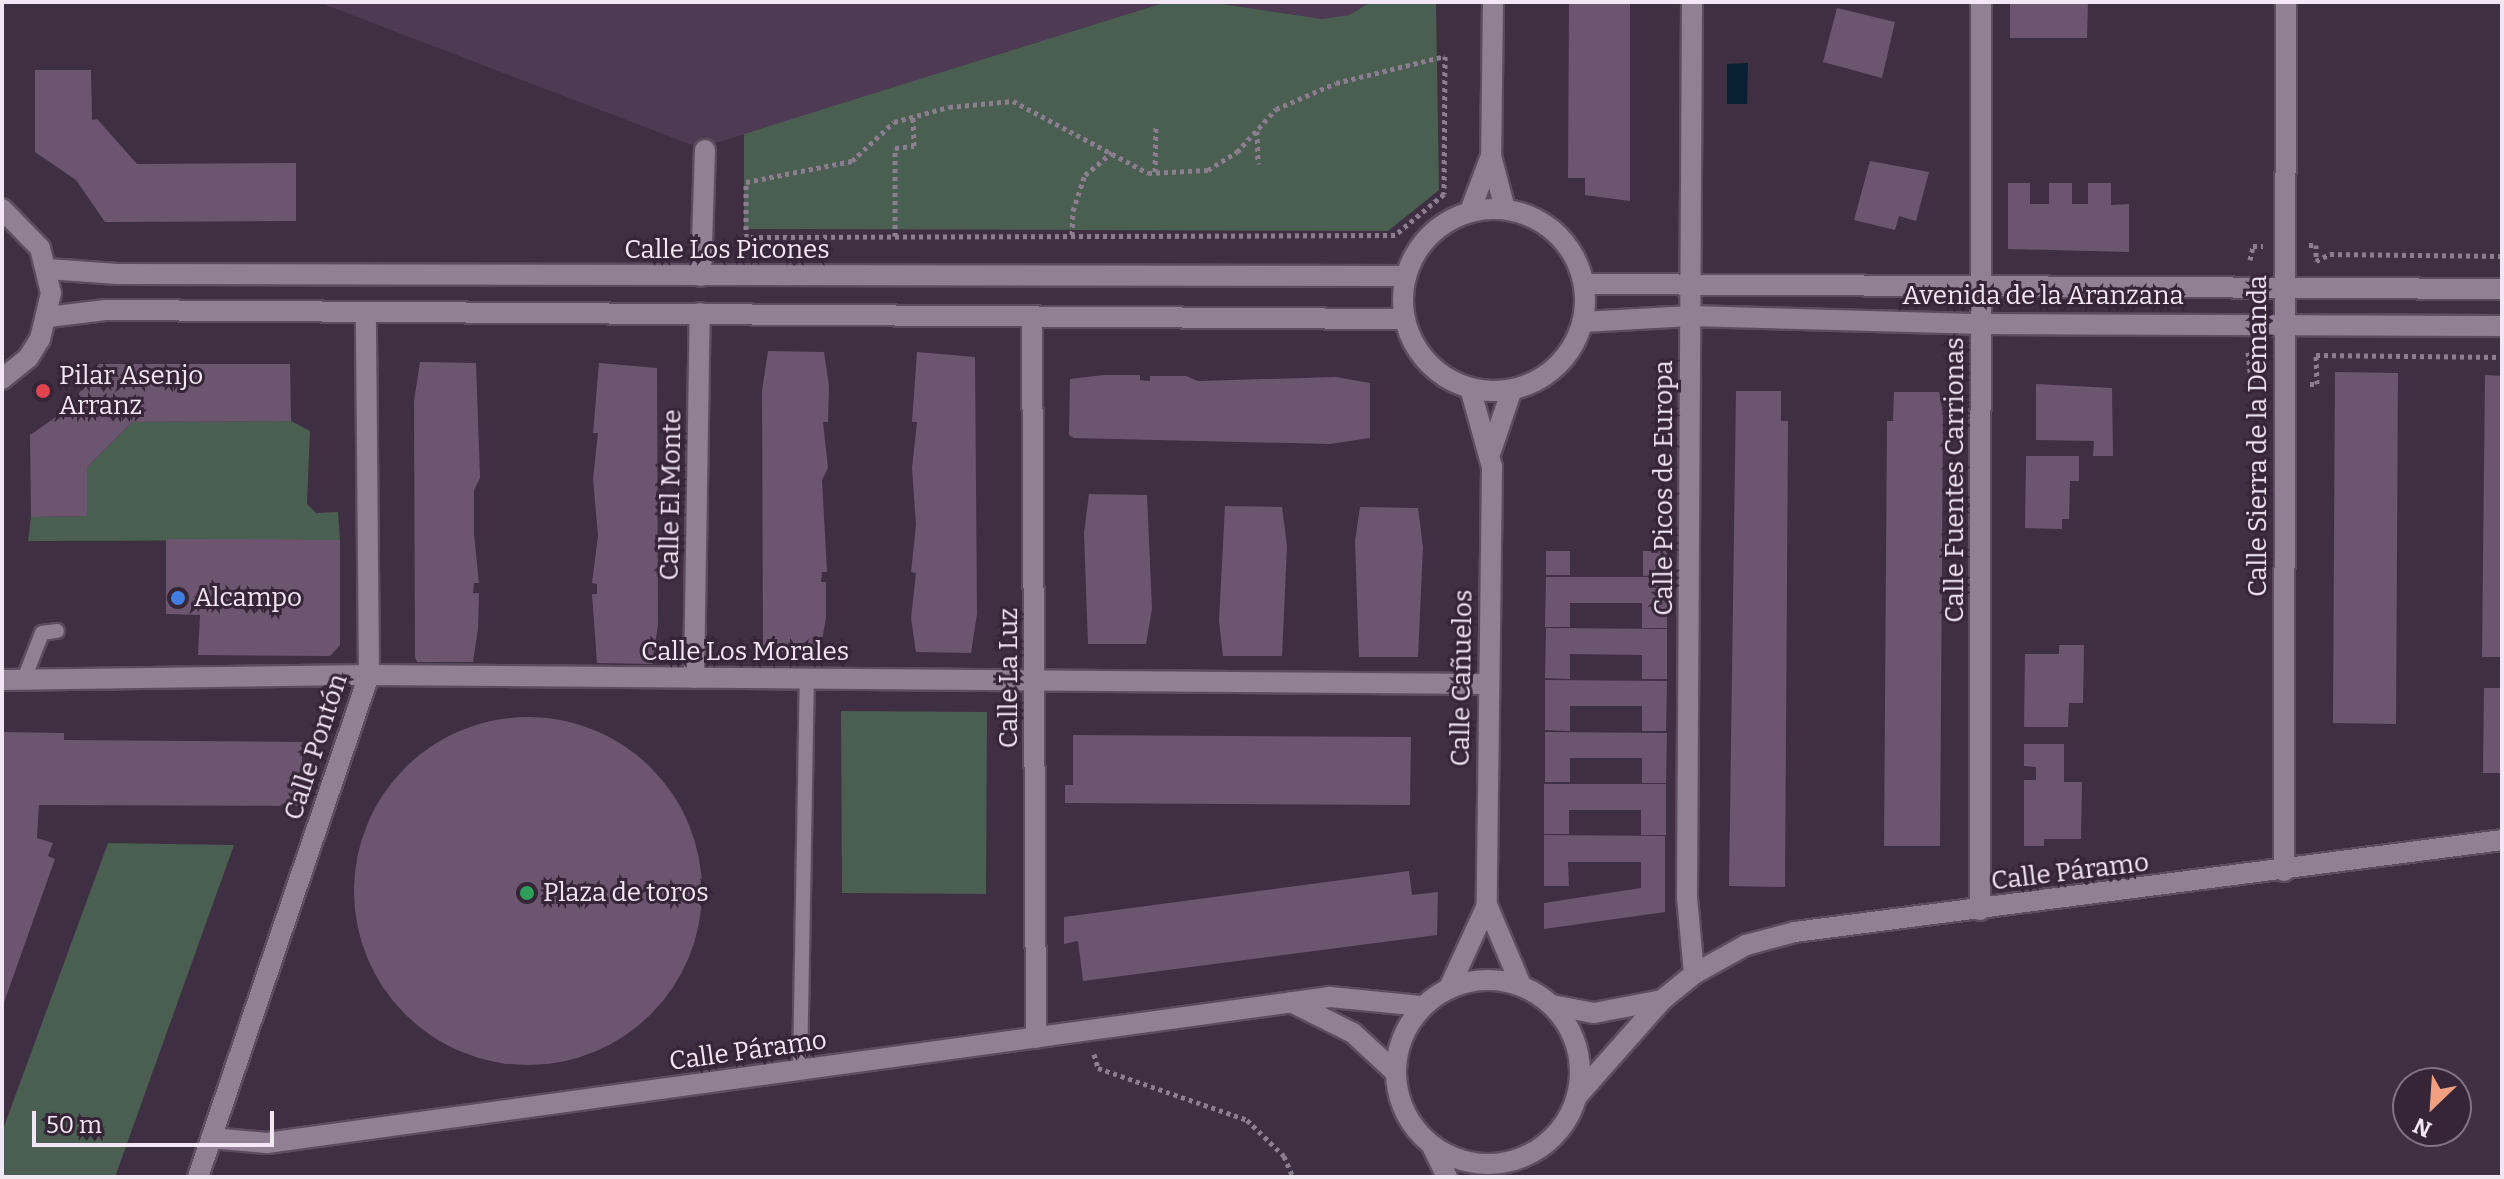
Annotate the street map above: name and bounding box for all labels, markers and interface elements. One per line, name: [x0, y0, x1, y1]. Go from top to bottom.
street label: Calle Los Picones: [624, 234, 830, 266]
street label: Calle Sierra de la Demanda: [2242, 275, 2274, 597]
street label: Avenida de la Aranzana: [1902, 280, 2184, 312]
street label: Calle Fuentes Carrionas: [1939, 337, 1971, 623]
place label: Pilar Asenjo Arranz: [59, 360, 203, 422]
street label: Calle Picos de Europa: [1648, 360, 1680, 616]
marker: Pilar Asenjo Arranz: [34, 382, 52, 400]
street label: Calle El Monte: [654, 409, 688, 581]
place label: Alcampo: [194, 582, 302, 614]
marker: Alcampo: [169, 589, 187, 607]
street label: Calle Cañuelos: [1445, 589, 1479, 767]
street label: Calle La Luz: [993, 608, 1025, 748]
street label: Calle Los Morales: [641, 636, 849, 668]
street label: Calle Pontón: [278, 670, 354, 824]
street label: Calle Páramo: [1989, 847, 2151, 897]
place label: Plaza de toros: [543, 877, 709, 909]
marker: Plaza de toros: [518, 884, 536, 902]
street label: Calle Páramo: [667, 1025, 829, 1077]
north arrow: [2392, 1067, 2472, 1147]
scale bar: [36, 1095, 278, 1145]
text: 50 m: [46, 1111, 102, 1139]
text: N: [2409, 1112, 2436, 1143]

